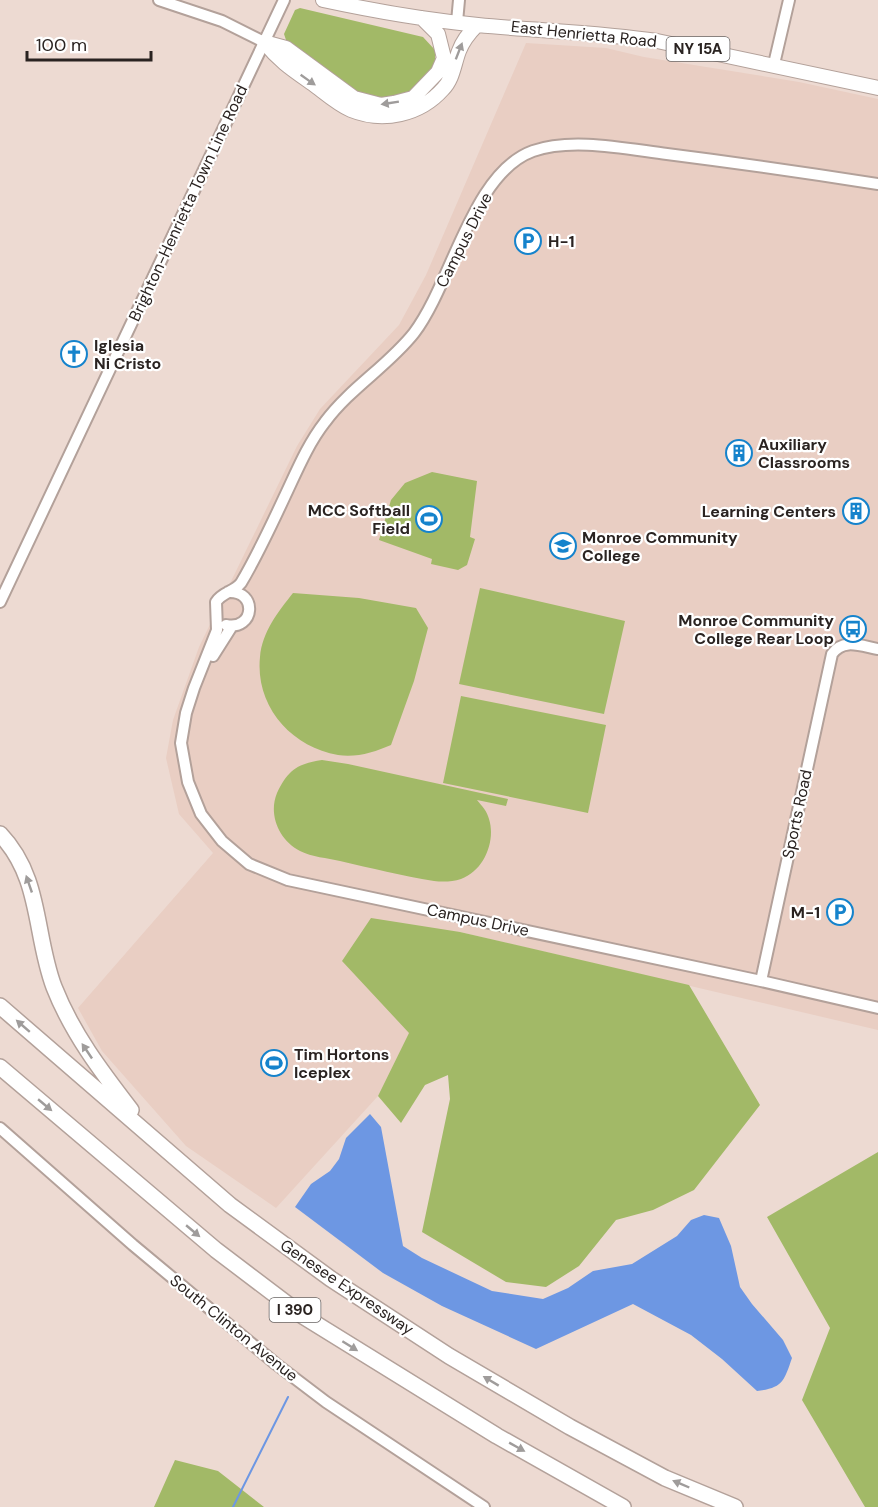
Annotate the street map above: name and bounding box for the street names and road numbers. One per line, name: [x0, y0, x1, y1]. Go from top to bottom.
street label: East Henrietta Road: [510, 16, 658, 52]
road number: NY 15A: [666, 37, 730, 61]
street label: Brighton-Henrietta Town Line Road: [124, 81, 252, 325]
street label: Campus Drive: [431, 189, 497, 291]
street label: Sports Road: [777, 768, 817, 860]
street label: Campus Drive: [425, 899, 531, 941]
street label: Genesee Expressway: [276, 1234, 418, 1340]
street label: South Clinton Avenue: [166, 1270, 302, 1386]
road number: I 390: [270, 1298, 320, 1322]

